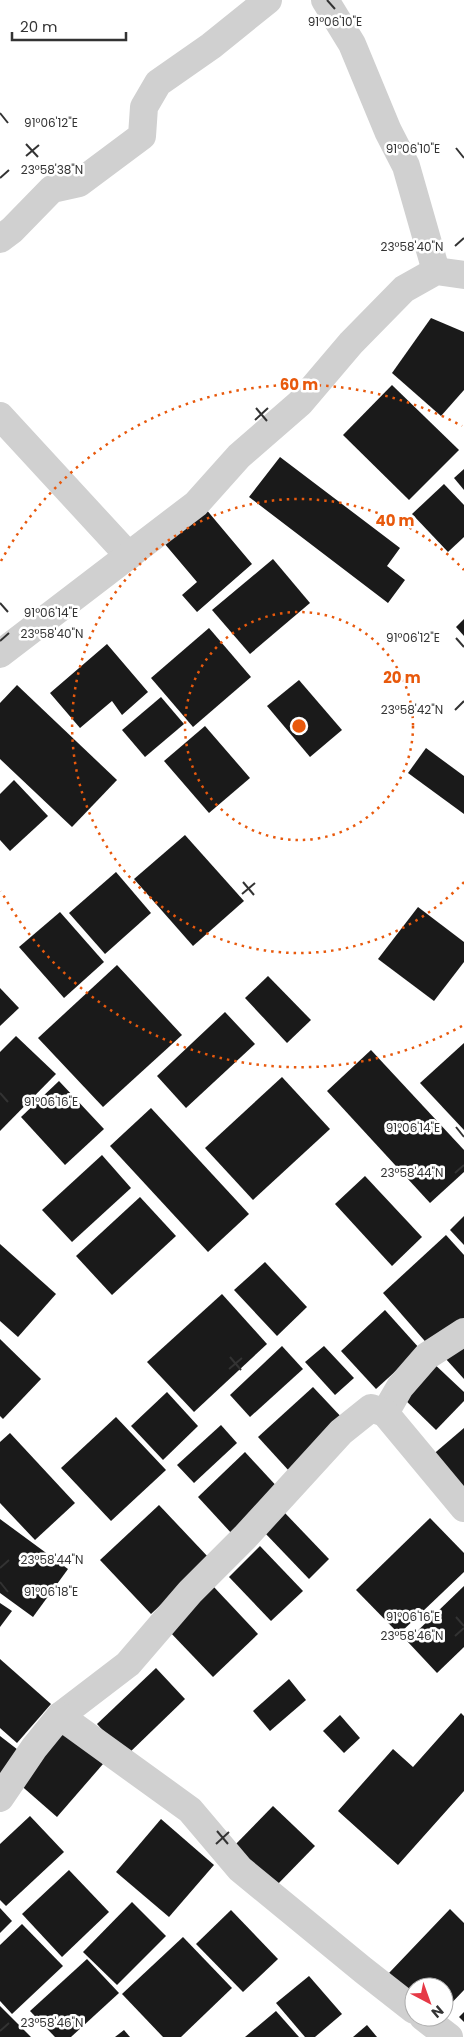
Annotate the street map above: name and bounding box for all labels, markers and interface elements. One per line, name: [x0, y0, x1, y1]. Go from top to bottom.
scale bar: [12, 10, 126, 42]
text: 91°06'10"E: [308, 13, 362, 30]
text: 20 m: [20, 16, 58, 37]
text: 91°06'12"E: [24, 114, 78, 131]
text: 91°06'10"E: [386, 140, 440, 157]
text: 23°58'38"N: [21, 161, 83, 178]
text: 23°58'40"N: [381, 238, 443, 255]
text: 60 m: [280, 374, 318, 395]
text: 40 m: [375, 510, 415, 531]
text: 91°06'14"E: [24, 604, 78, 621]
text: 23°58'40"N: [21, 625, 83, 642]
text: 91°06'12"E: [386, 629, 440, 646]
text: 20 m: [383, 667, 421, 688]
text: 23°58'42"N: [381, 701, 443, 718]
centre of rings: [290, 717, 308, 735]
text: 91°06'16"E: [24, 1093, 78, 1110]
text: 91°06'14"E: [386, 1119, 440, 1136]
text: 23°58'44"N: [381, 1164, 443, 1181]
text: 23°58'44"N: [21, 1551, 83, 1568]
text: 91°06'18"E: [24, 1583, 78, 1600]
text: 91°06'16"E: [386, 1608, 440, 1625]
text: 23°58'46"N: [380, 1627, 444, 1644]
north arrow: [404, 1977, 454, 2027]
text: N: [427, 2001, 448, 2023]
text: 23°58'46"N: [20, 2014, 84, 2031]

